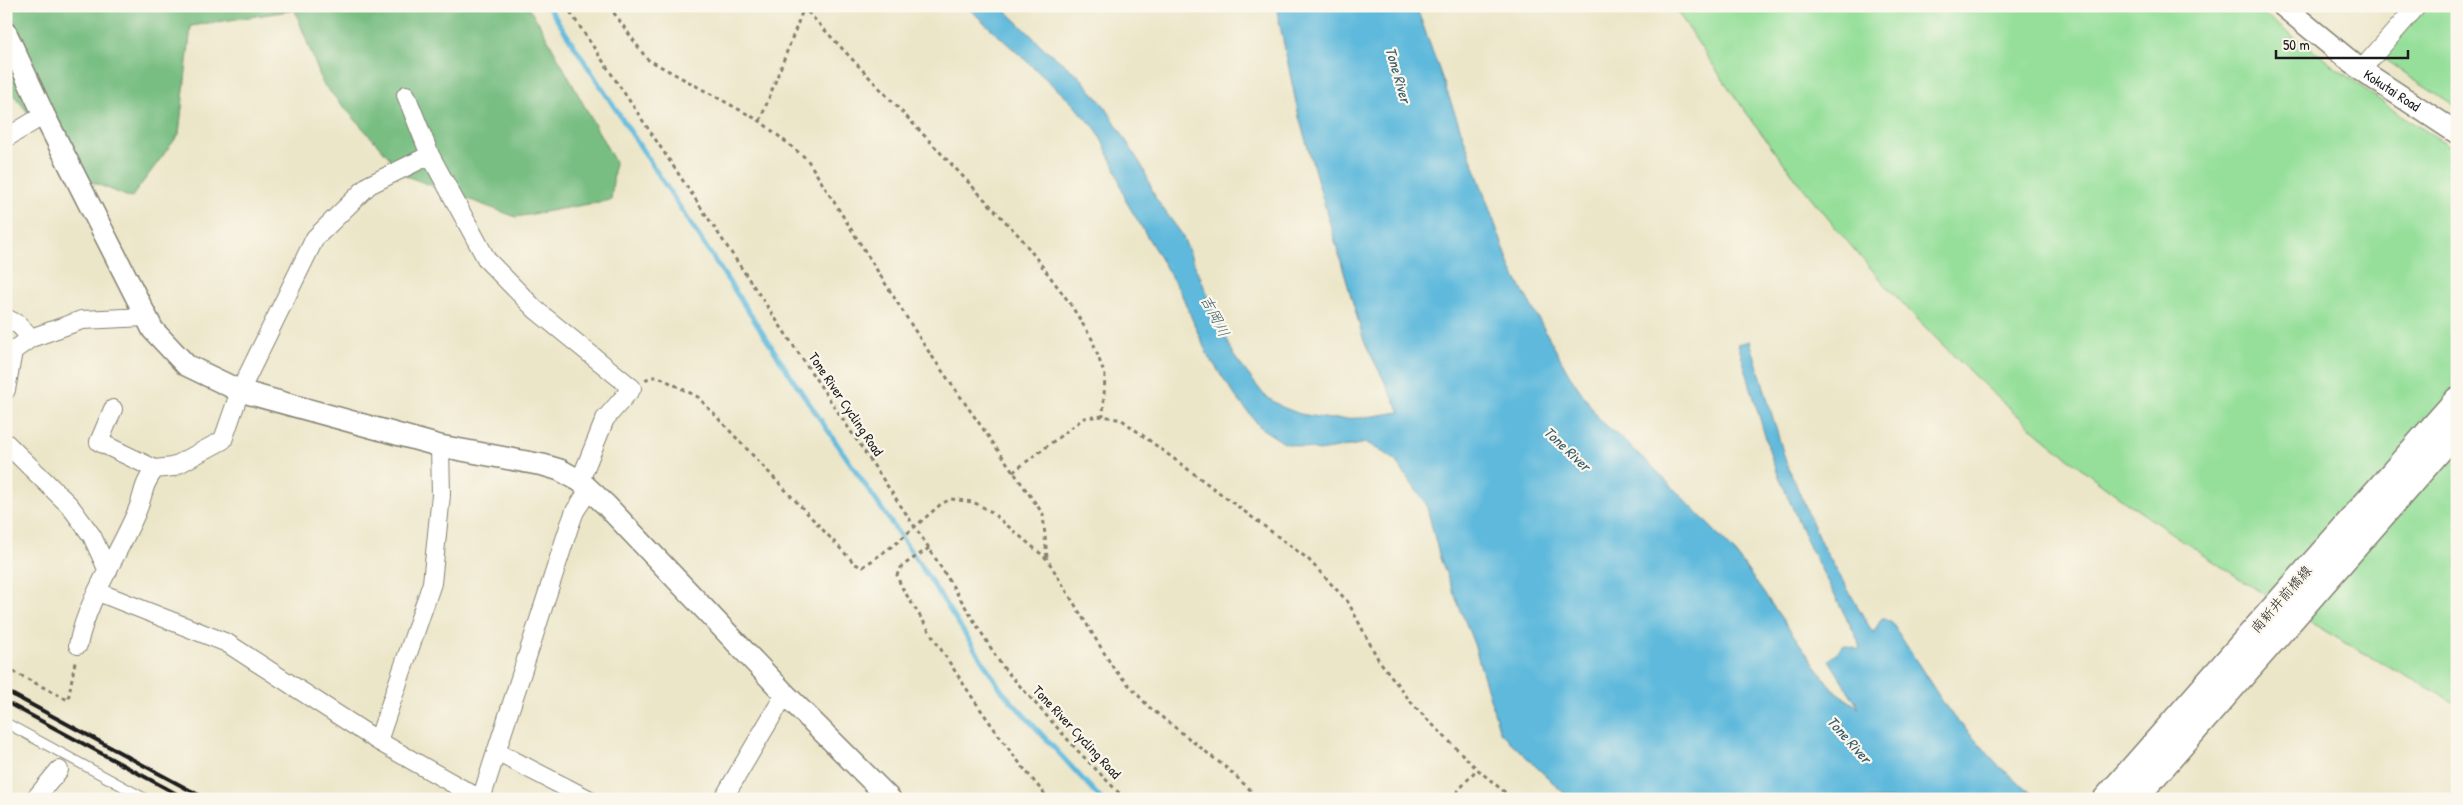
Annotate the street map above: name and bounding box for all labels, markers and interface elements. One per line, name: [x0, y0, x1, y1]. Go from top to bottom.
scale bar: [2276, 28, 2408, 60]
text: 50 m: [2283, 34, 2310, 55]
water label: Tone River: [1381, 44, 1417, 107]
street label: Kokutai Road: [2360, 64, 2425, 116]
water label: 吉岡川: [1196, 291, 1235, 341]
street label: Tone River Cycling Road: [804, 348, 888, 460]
water label: Tone River: [1539, 421, 1597, 477]
street label: 南新井前橋線: [2246, 561, 2315, 637]
street label: Tone River Cycling Road: [1028, 681, 1126, 784]
water label: Tone River: [1822, 711, 1878, 770]

